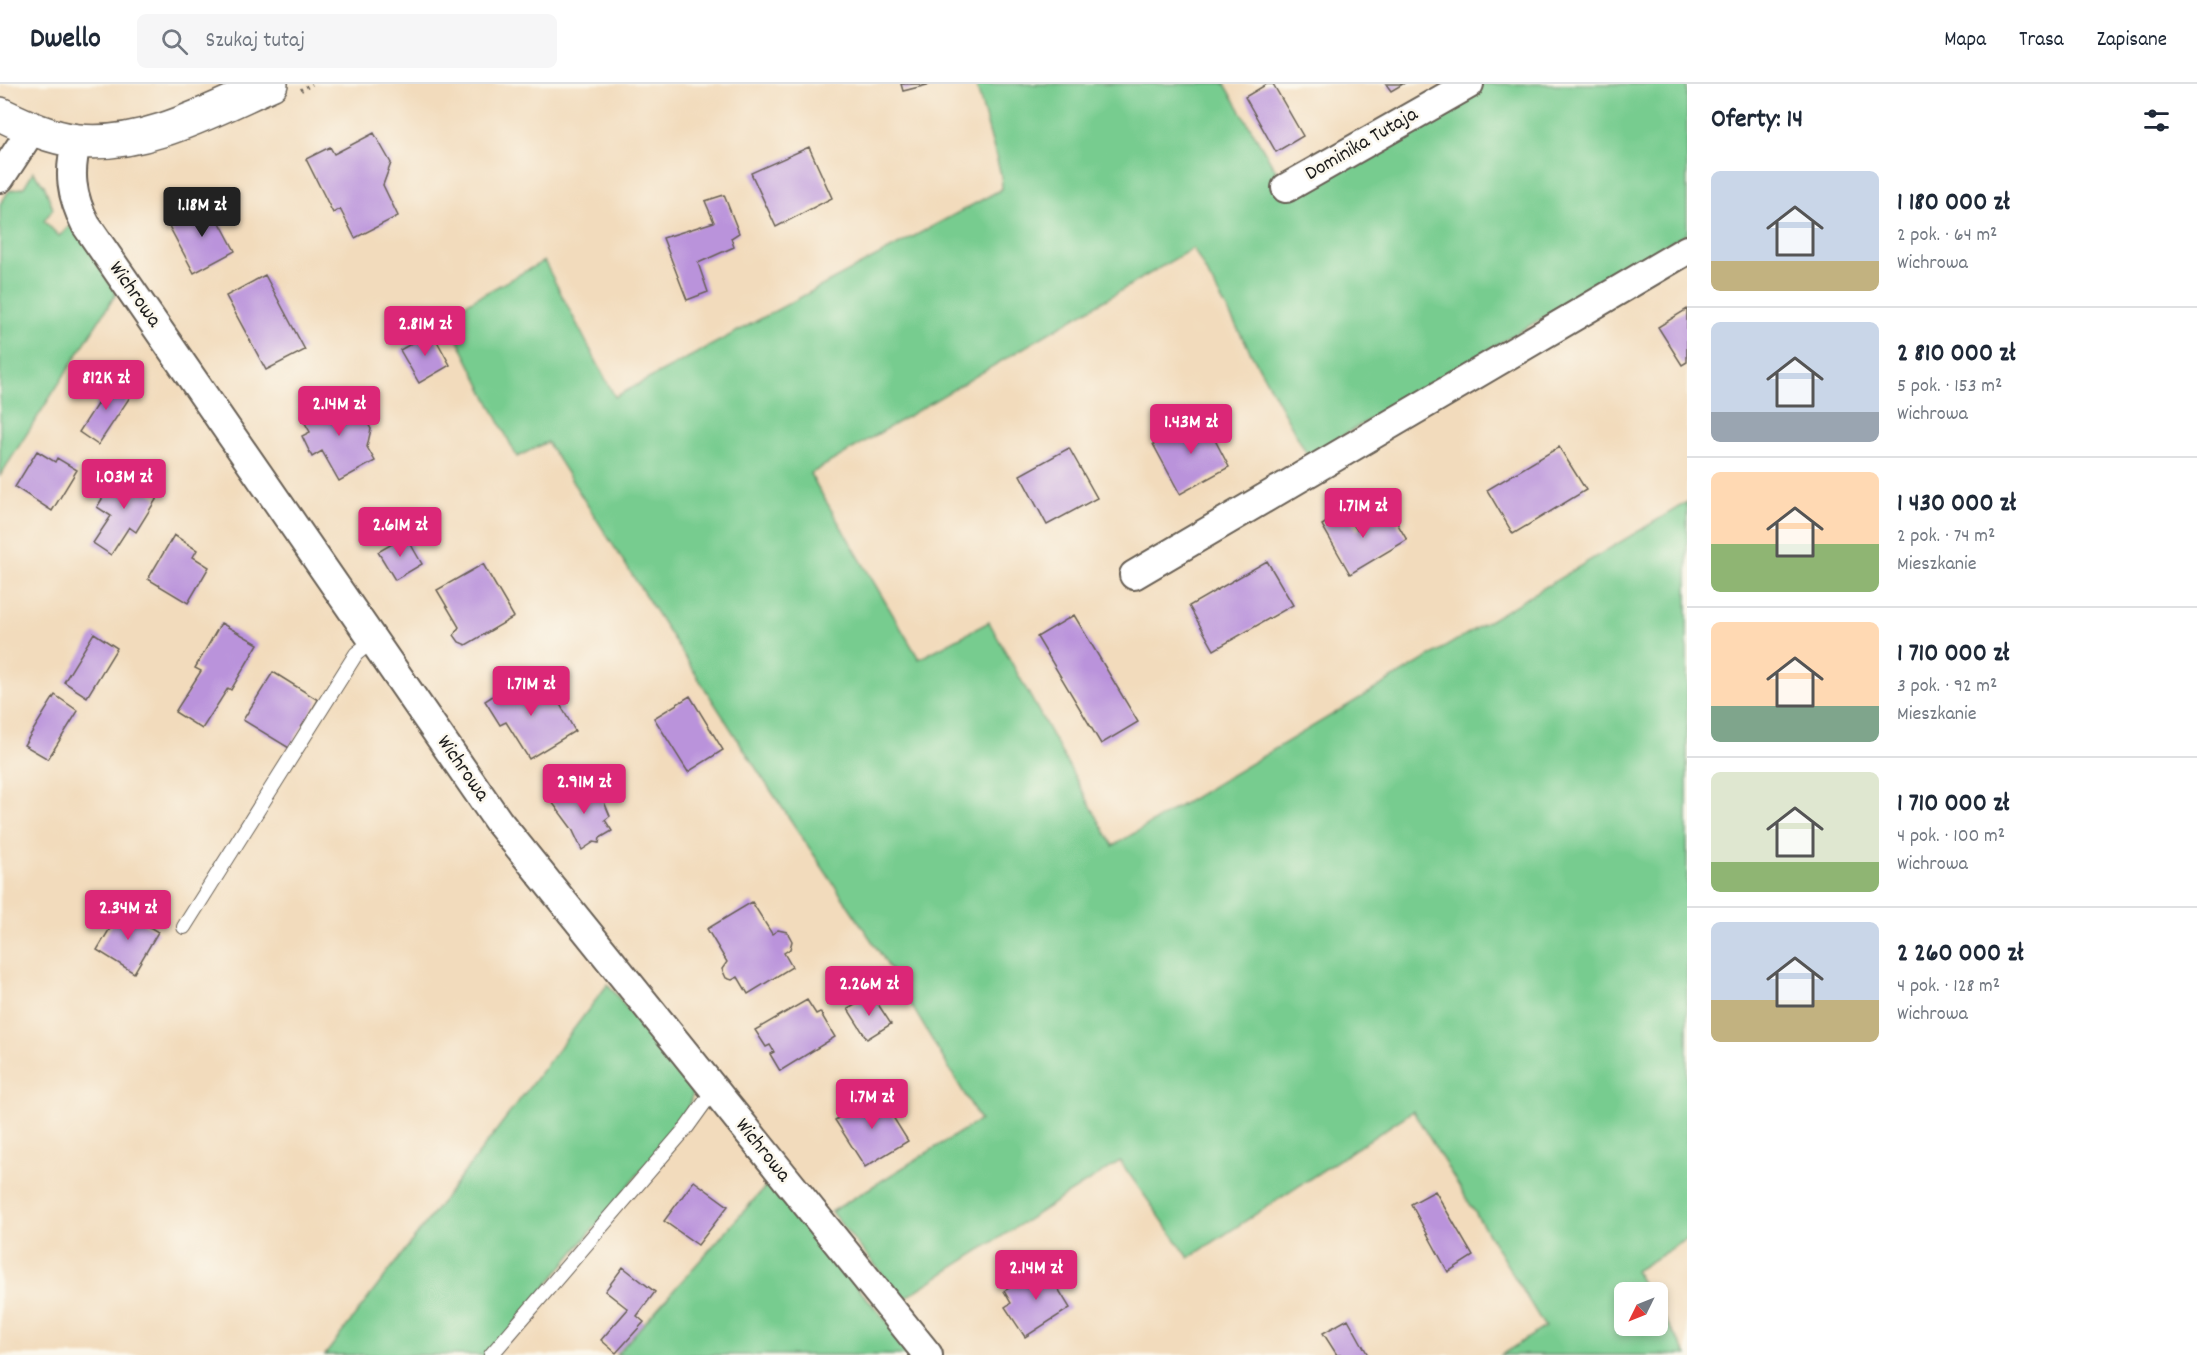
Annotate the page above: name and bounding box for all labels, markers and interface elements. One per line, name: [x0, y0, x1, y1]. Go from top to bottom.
search box: [137, 14, 557, 68]
text: Dwello: [30, 21, 101, 61]
icon: search: [158, 25, 191, 58]
text: Szukaj tutaj: [206, 26, 305, 57]
text: Mapa: [1944, 26, 1986, 56]
text: Trasa: [2019, 26, 2064, 56]
text: Zapisane: [2097, 26, 2167, 56]
street label: Dominika Tutaja: [1300, 100, 1425, 189]
text: Oferty: 14: [1711, 102, 1803, 139]
icon: filters: [2140, 104, 2173, 137]
text: 1 180 000 zł: [1897, 185, 2010, 222]
pin: 1.18M zł: [140, 187, 264, 238]
text: 1.18M zł: [177, 192, 227, 220]
icon: home: [1759, 195, 1831, 267]
text: 2 pok. · 64 m²: [1897, 222, 1997, 250]
text: Wichrowa: [1897, 250, 1968, 278]
street label: Wichrowa: [100, 256, 168, 335]
pin: 2.81M zł: [363, 306, 487, 357]
text: 2.81M zł: [398, 311, 452, 339]
text: 2 810 000 zł: [1897, 336, 2015, 373]
icon: home: [1759, 346, 1831, 418]
pin: 812K zł: [51, 360, 161, 411]
text: 812K zł: [82, 365, 130, 393]
text: 5 pok. · 153 m²: [1897, 373, 2002, 401]
pin: 2.14M zł: [277, 386, 401, 437]
text: 2.14M zł: [312, 391, 366, 419]
text: Wichrowa: [1897, 401, 1968, 429]
pin: 1.43M zł: [1129, 404, 1253, 455]
text: 1.43M zł: [1164, 409, 1218, 437]
pin: 1.03M zł: [62, 459, 186, 510]
text: 1.03M zł: [96, 464, 152, 492]
text: 1 430 000 zł: [1897, 486, 2016, 523]
pin: 1.71M zł: [1301, 488, 1425, 539]
text: 1.71M zł: [1339, 493, 1387, 521]
icon: home: [1759, 496, 1831, 568]
pin: 2.61M zł: [338, 507, 462, 558]
text: 2.61M zł: [372, 512, 428, 540]
text: 2 pok. · 74 m²: [1897, 523, 1995, 551]
text: Mieszkanie: [1897, 551, 1976, 579]
text: 1 710 000 zł: [1897, 636, 2009, 673]
icon: home: [1759, 646, 1831, 718]
pin: 1.71M zł: [469, 666, 593, 717]
text: 1.71M zł: [507, 671, 555, 699]
text: 3 pok. · 92 m²: [1897, 673, 1997, 701]
text: Mieszkanie: [1897, 701, 1976, 729]
street label: Wichrowa: [428, 730, 496, 809]
pin: 2.91M zł: [522, 764, 646, 815]
text: 2.91M zł: [557, 769, 611, 797]
text: 1 710 000 zł: [1897, 786, 2009, 823]
icon: home: [1759, 796, 1831, 868]
text: 4 pok. · 100 m²: [1897, 823, 2005, 851]
text: Wichrowa: [1897, 851, 1968, 879]
pin: 2.34M zł: [66, 890, 190, 941]
text: 2.34M zł: [99, 895, 157, 923]
text: 2 260 000 zł: [1897, 936, 2023, 973]
icon: home: [1759, 946, 1831, 1018]
pin: 2.26M zł: [807, 966, 931, 1017]
text: 2.26M zł: [839, 971, 899, 999]
text: 4 pok. · 128 m²: [1897, 973, 2000, 1001]
text: Wichrowa: [1897, 1001, 1968, 1029]
pin: 1.7M zł: [817, 1079, 927, 1130]
text: 1.7M zł: [850, 1084, 894, 1112]
street label: Wichrowa: [727, 1113, 798, 1190]
pin: 2.14M zł: [974, 1250, 1098, 1301]
text: 2.14M zł: [1009, 1255, 1063, 1283]
north arrow: [1614, 1282, 1668, 1336]
map controls: [1614, 1282, 1668, 1336]

